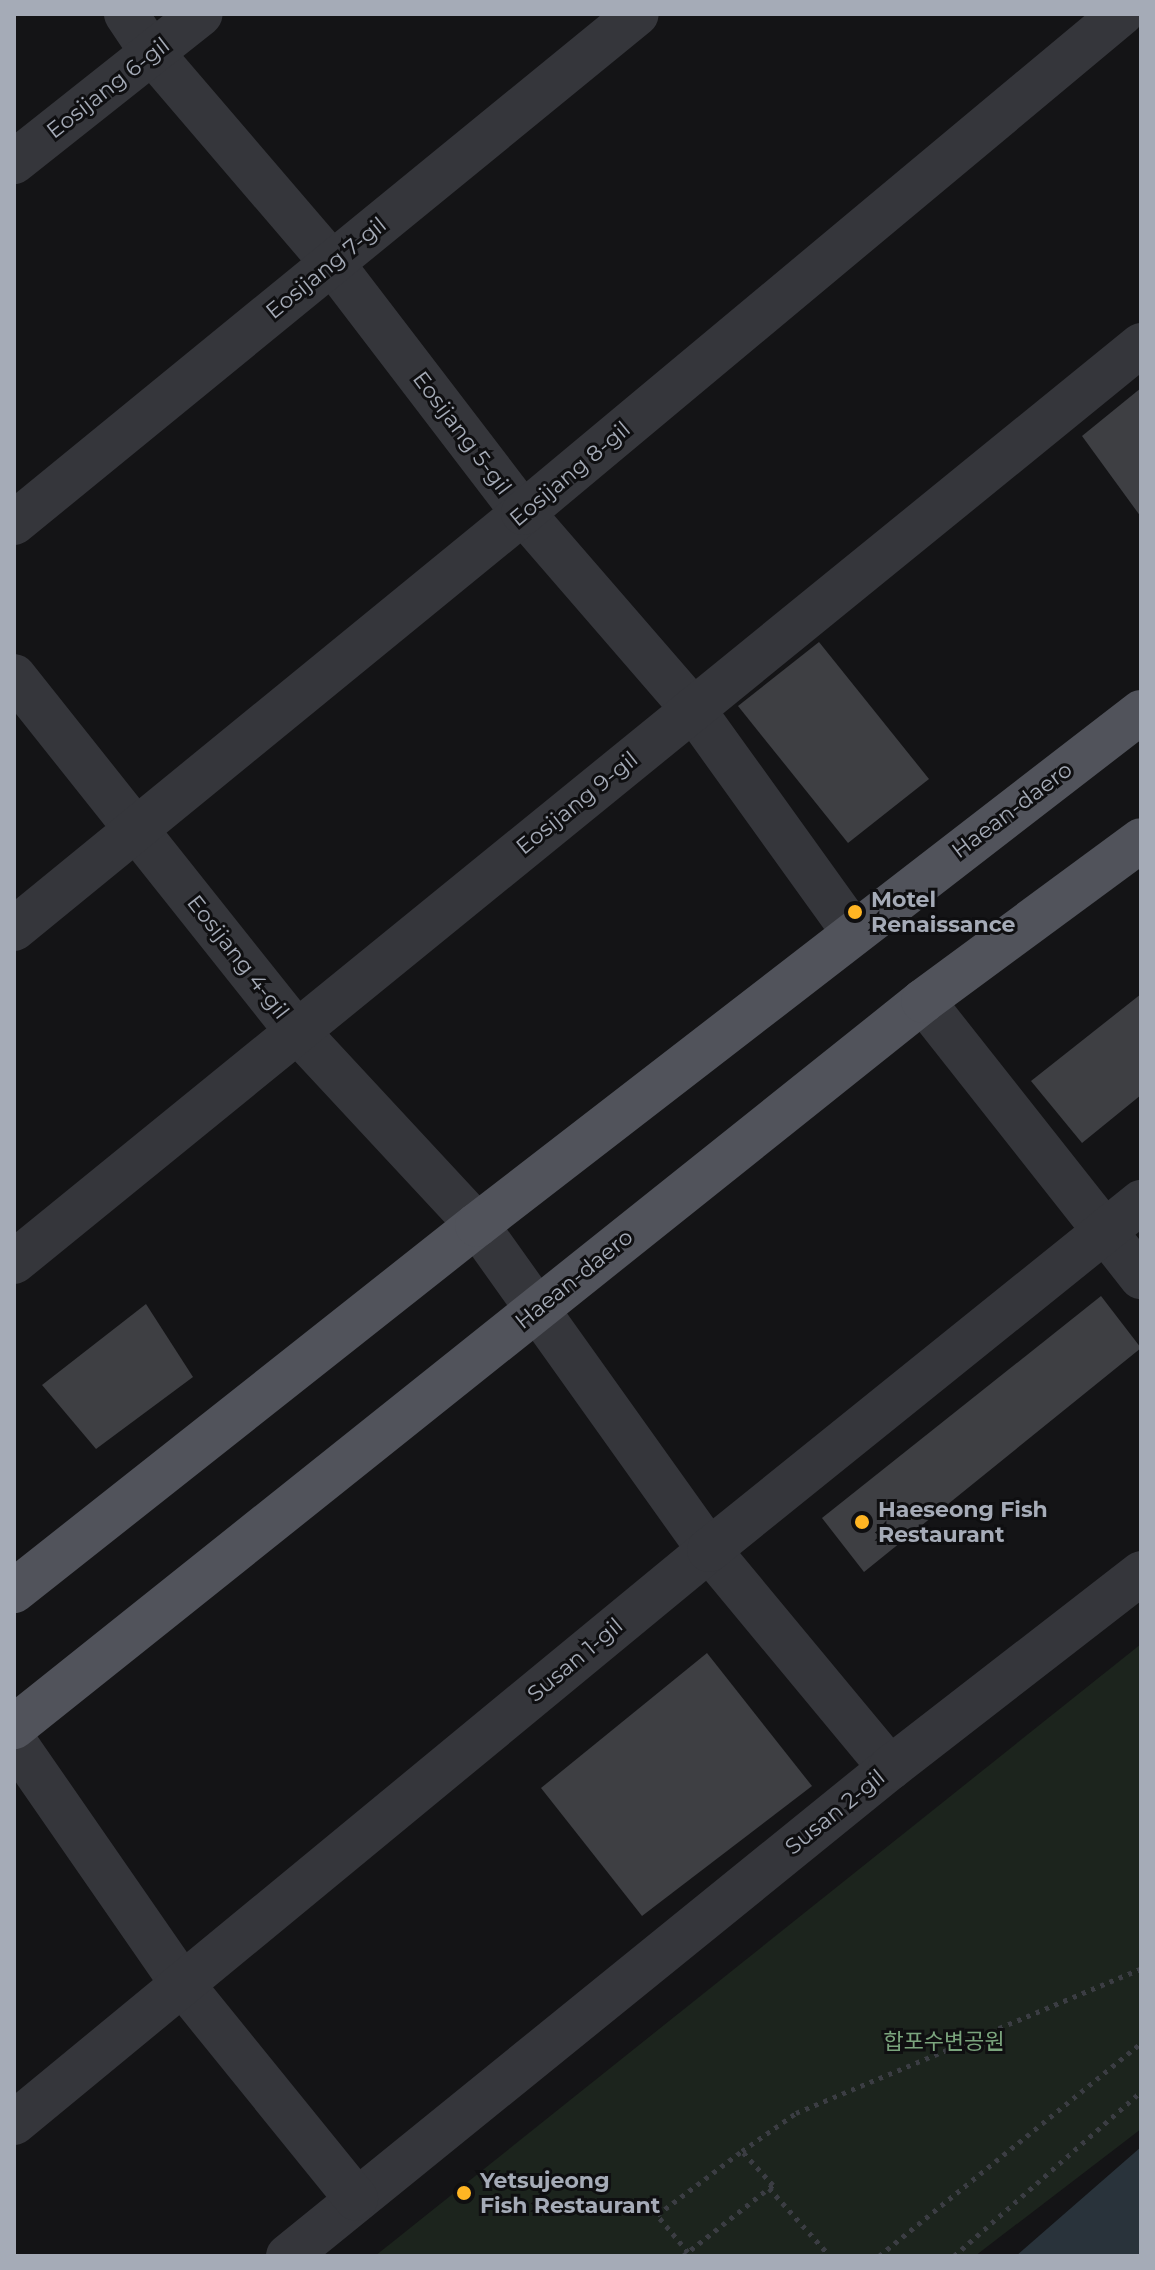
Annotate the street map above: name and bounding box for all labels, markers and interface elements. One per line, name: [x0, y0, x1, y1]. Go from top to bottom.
street label: Eosijang 6-gil: [41, 32, 175, 144]
street label: Eosijang 7-gil: [261, 211, 391, 325]
street label: Eosijang 5-gil: [407, 366, 517, 500]
street label: Eosijang 8-gil: [504, 416, 636, 532]
street label: Eosijang 9-gil: [511, 746, 643, 860]
street label: Haean-daero: [947, 756, 1077, 864]
place label: Motel Renaissance: [871, 886, 1015, 938]
street label: Eosijang 4-gil: [181, 890, 295, 1024]
marker: Motel Renaissance: [846, 903, 864, 921]
street label: Haean-daero: [510, 1223, 638, 1335]
place label: Haeseong Fish Restaurant: [878, 1496, 1048, 1548]
marker: Haeseong Fish Restaurant: [853, 1513, 871, 1531]
street label: Susan 1-gil: [522, 1613, 628, 1707]
street label: Susan 2-gil: [780, 1764, 890, 1860]
park label: 합포수변공원: [883, 2029, 1005, 2055]
place label: Yetsujeong Fish Restaurant: [480, 2167, 660, 2218]
marker: Yetsujeong Fish Restaurant: [455, 2184, 473, 2202]

